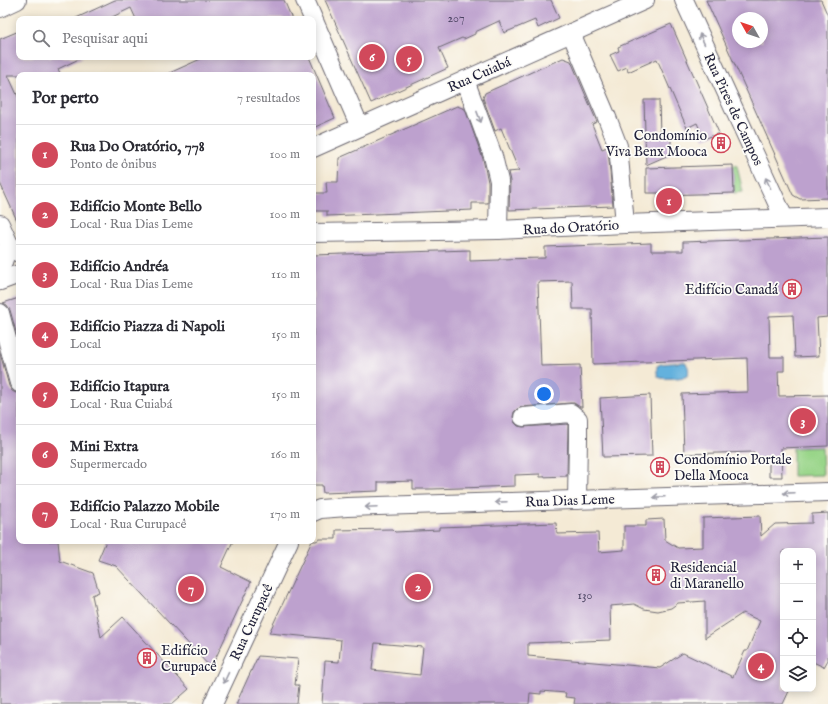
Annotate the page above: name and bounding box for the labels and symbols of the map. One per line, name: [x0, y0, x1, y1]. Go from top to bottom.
house number: 207: [447, 11, 465, 26]
north arrow: [732, 12, 768, 48]
one-way arrow: [698, 34, 705, 46]
pin: 6: [359, 42, 385, 72]
pin: 5: [396, 44, 422, 74]
street label: Rua Pires de Campos: [699, 50, 767, 169]
street label: Rua Cuiabá: [445, 53, 515, 97]
one-way arrow: [475, 110, 483, 122]
place label: Condomínio Viva Benx Mooca: [605, 127, 708, 161]
building icon: Condomínio Viva Benx Mooca: [710, 132, 732, 154]
one-way arrow: [763, 177, 771, 189]
pin: 1: [656, 186, 682, 216]
street label: Rua do Oratório: [522, 216, 620, 240]
building icon: Edifício Canadá: [781, 278, 803, 300]
place label: Edifício Canadá: [685, 281, 779, 299]
your location: [534, 384, 554, 404]
pin: 3: [790, 406, 816, 436]
place label: Condomínio Portale Della Mooca: [674, 451, 792, 485]
building icon: Condomínio Portale Della Mooca: [649, 456, 671, 478]
street label: Rua Dias Leme: [525, 490, 616, 512]
one-way arrow: [783, 490, 796, 497]
one-way arrow: [653, 494, 666, 501]
one-way arrow: [495, 499, 508, 506]
one-way arrow: [365, 503, 378, 510]
place label: Residencial di Maranello: [670, 559, 744, 593]
building icon: Residencial di Maranello: [645, 564, 667, 586]
pin: 2: [405, 572, 431, 602]
pin: 7: [178, 574, 204, 604]
street label: Rua Curupacê: [226, 581, 278, 664]
house number: 130: [578, 588, 593, 603]
place label: Edifício Curupacê: [161, 642, 217, 676]
building icon: Edifício Curupacê: [136, 647, 158, 669]
pin: 4: [748, 651, 774, 681]
one-way arrow: [221, 672, 229, 684]

